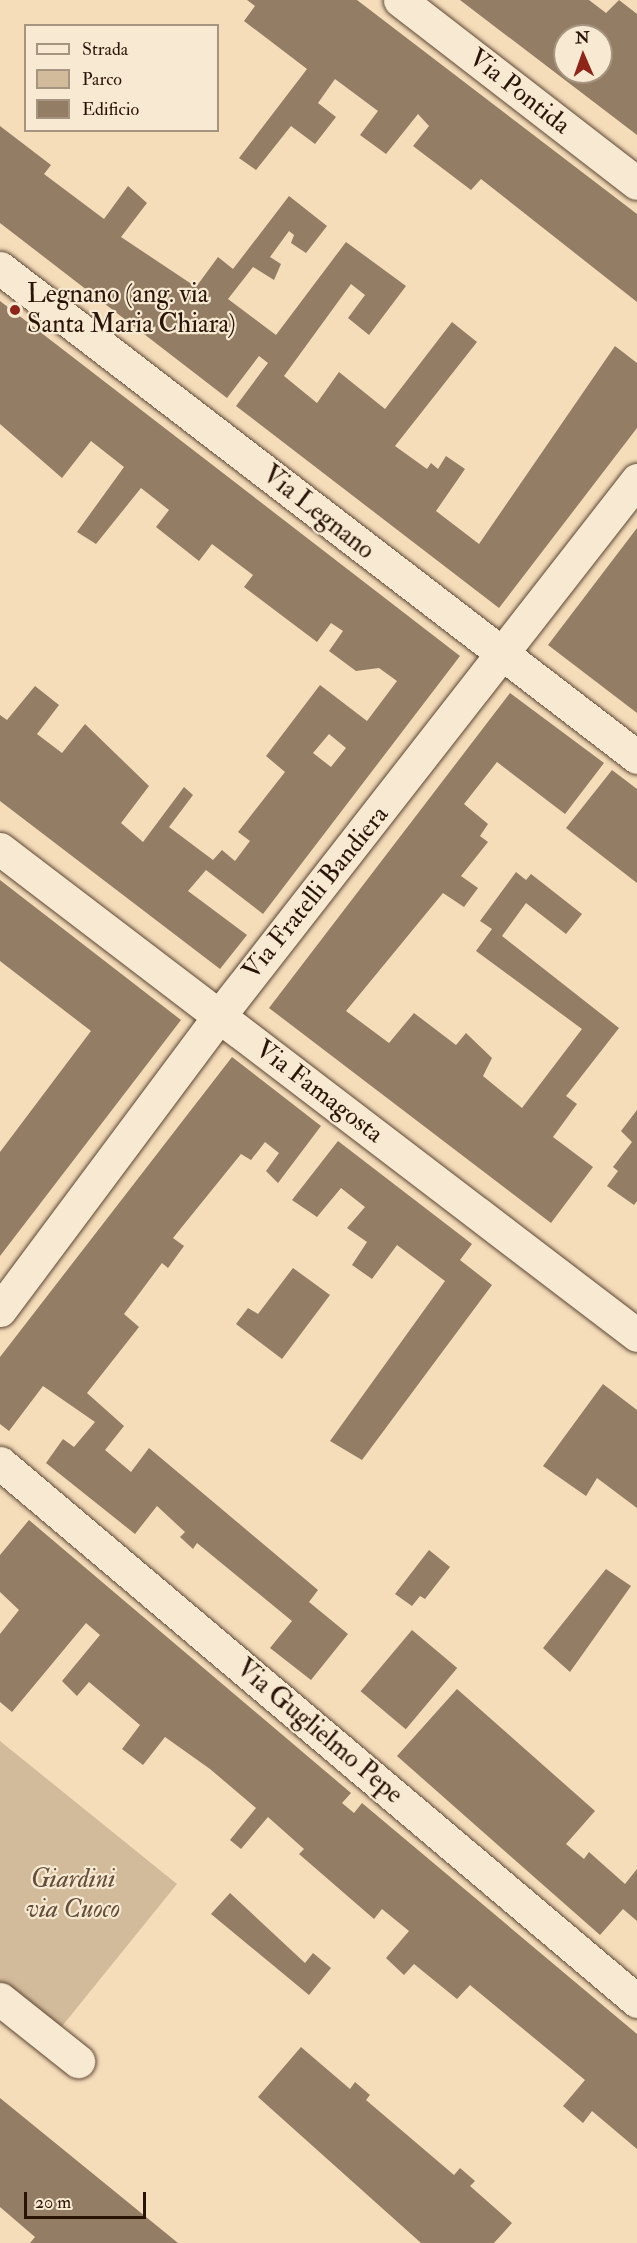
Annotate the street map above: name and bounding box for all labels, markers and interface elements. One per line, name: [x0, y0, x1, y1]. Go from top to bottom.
legend: [24, 24, 219, 132]
north arrow: [553, 24, 613, 84]
text: N: [575, 28, 590, 48]
text: Strada: [82, 38, 128, 61]
street label: Via Pontida: [462, 43, 576, 141]
text: Parco: [82, 68, 122, 91]
text: Edificio: [82, 98, 139, 121]
place label: Legnano (ang. via Santa Maria Chiara): [27, 279, 236, 340]
marker: Legnano (ang. via Santa Maria Chiara): [8, 303, 22, 317]
street label: Via Legnano: [256, 460, 380, 566]
street label: Via Fratelli Bandiera: [236, 800, 396, 986]
street label: Via Famagosta: [249, 1034, 389, 1150]
street label: Via Guglielmo Pepe: [229, 1653, 409, 1811]
park label: Giardini via Cuoco: [26, 1864, 120, 1925]
scale bar: [27, 2180, 148, 2218]
text: 20 m: [35, 2191, 71, 2214]

